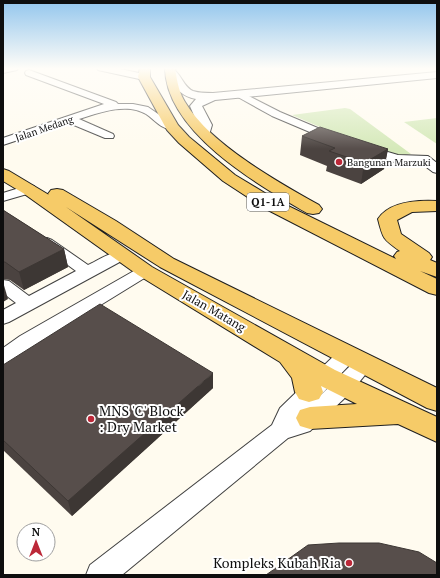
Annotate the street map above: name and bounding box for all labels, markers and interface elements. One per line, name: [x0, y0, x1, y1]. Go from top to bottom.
street label: Jalan Medang: [13, 112, 76, 144]
place label: Bangunan Marzuki: [347, 156, 431, 169]
marker: Bangunan Marzuki: [334, 157, 344, 167]
road number: Q1-1A: [247, 193, 289, 211]
street label: Jalan Matang: [180, 286, 249, 335]
place label: MNS 'C' Block : Dry Market: [99, 401, 185, 436]
marker: MNS 'C' Block : Dry Market: [86, 414, 96, 424]
north arrow: [16, 522, 56, 562]
text: N: [32, 525, 41, 539]
place label: Kompleks Kubah Ria: [213, 553, 341, 572]
marker: Kompleks Kubah Ria: [344, 558, 354, 568]

